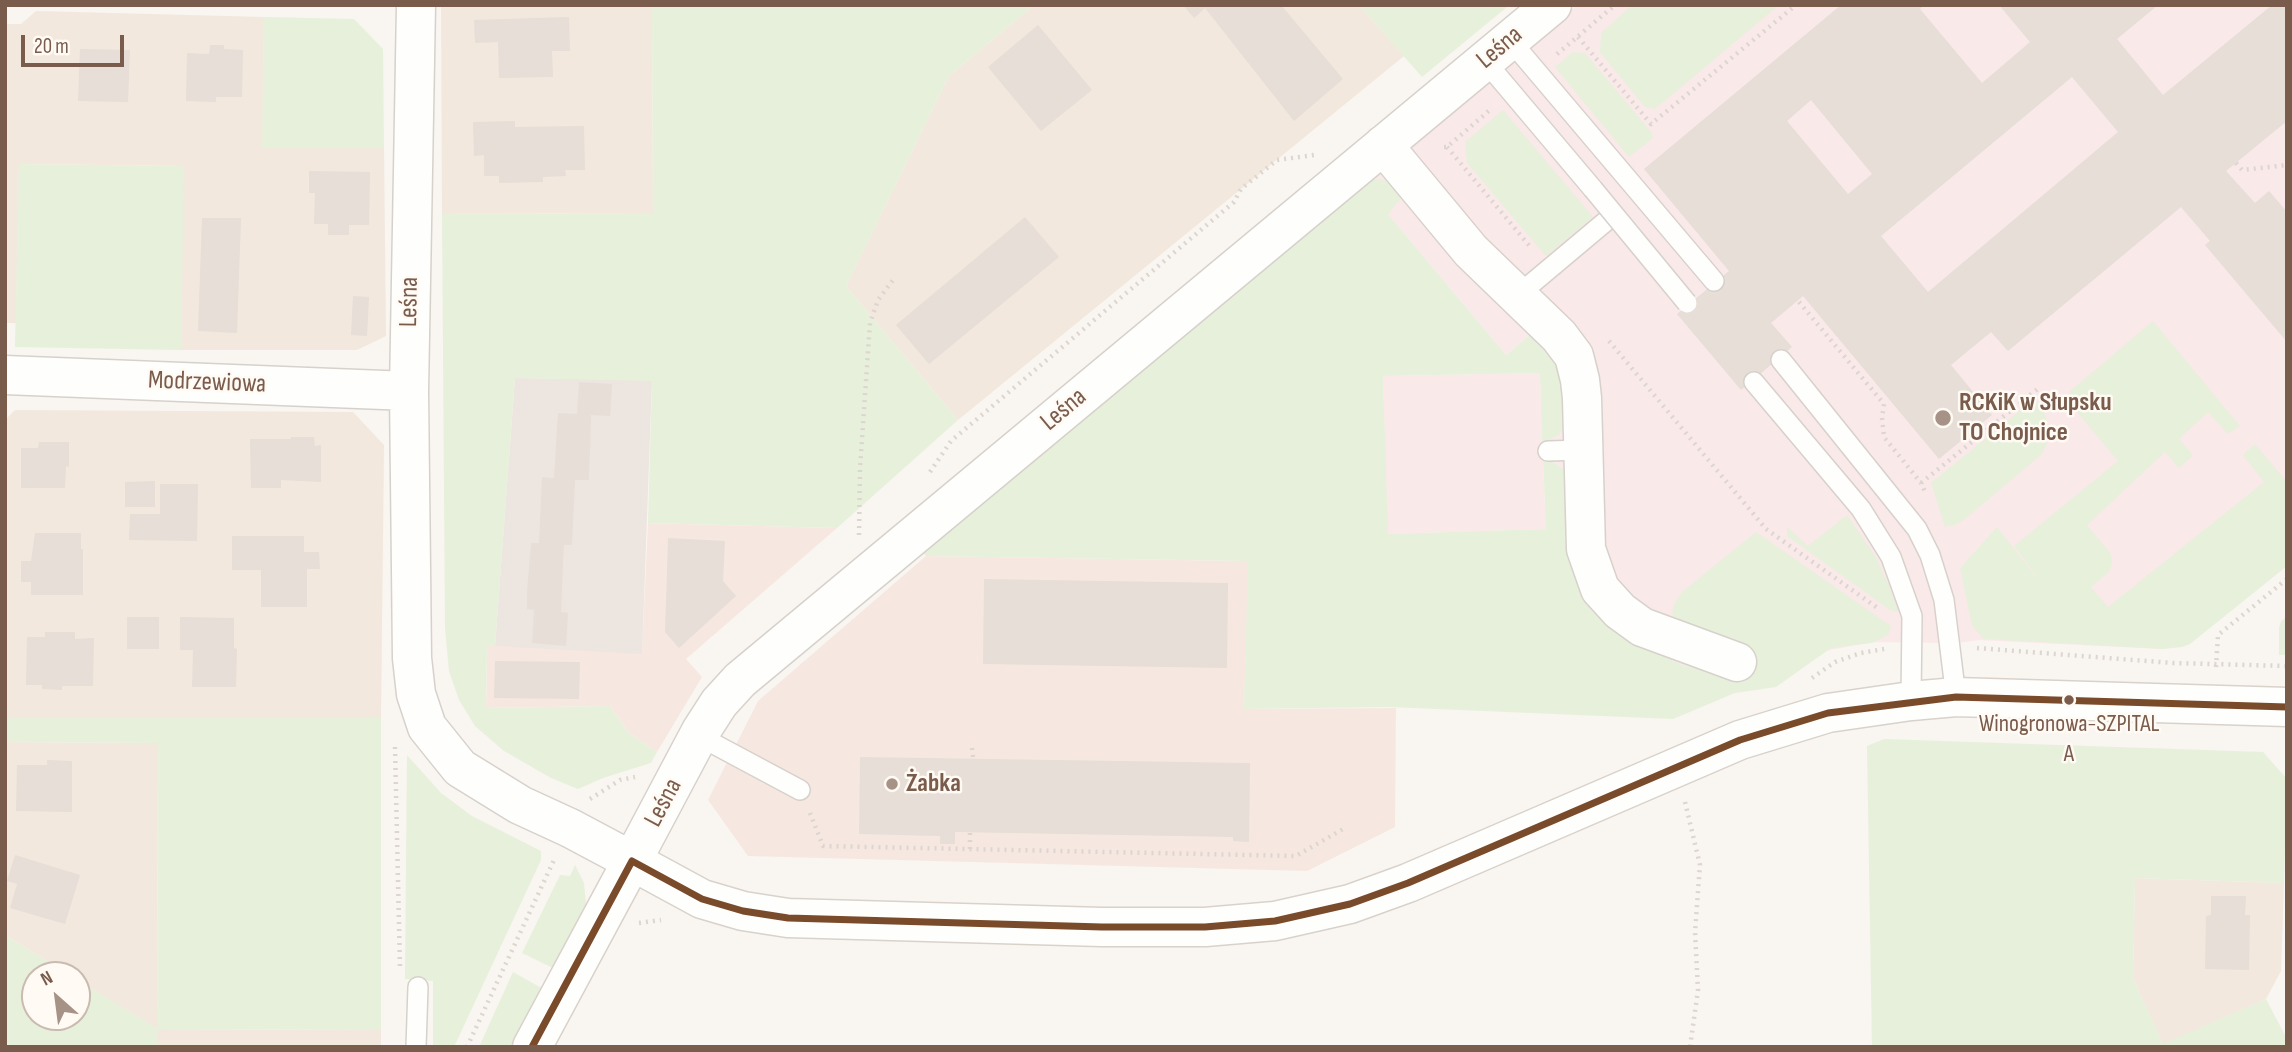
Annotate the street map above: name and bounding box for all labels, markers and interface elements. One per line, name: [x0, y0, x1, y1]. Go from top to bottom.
street label: Leśna: [1471, 20, 1529, 76]
scale bar: [24, 21, 128, 65]
text: 20 m: [34, 34, 69, 59]
street label: Leśna: [394, 277, 426, 327]
street label: Modrzewiowa: [147, 365, 267, 401]
street label: Leśna: [1035, 382, 1093, 438]
place label: RCKiK w Słupsku TO Chojnice: [1959, 387, 2112, 448]
marker: RCKiK w Słupsku TO Chojnice: [1933, 408, 1953, 428]
marker: Winogronowa-SZPITAL A: [2062, 693, 2076, 707]
place label: Winogronowa-SZPITAL A: [1979, 711, 2159, 767]
place label: Żabka: [906, 768, 961, 800]
street label: Leśna: [638, 773, 690, 833]
marker: Żabka: [884, 776, 900, 792]
north arrow: [21, 961, 91, 1031]
text: N: [37, 966, 57, 991]

